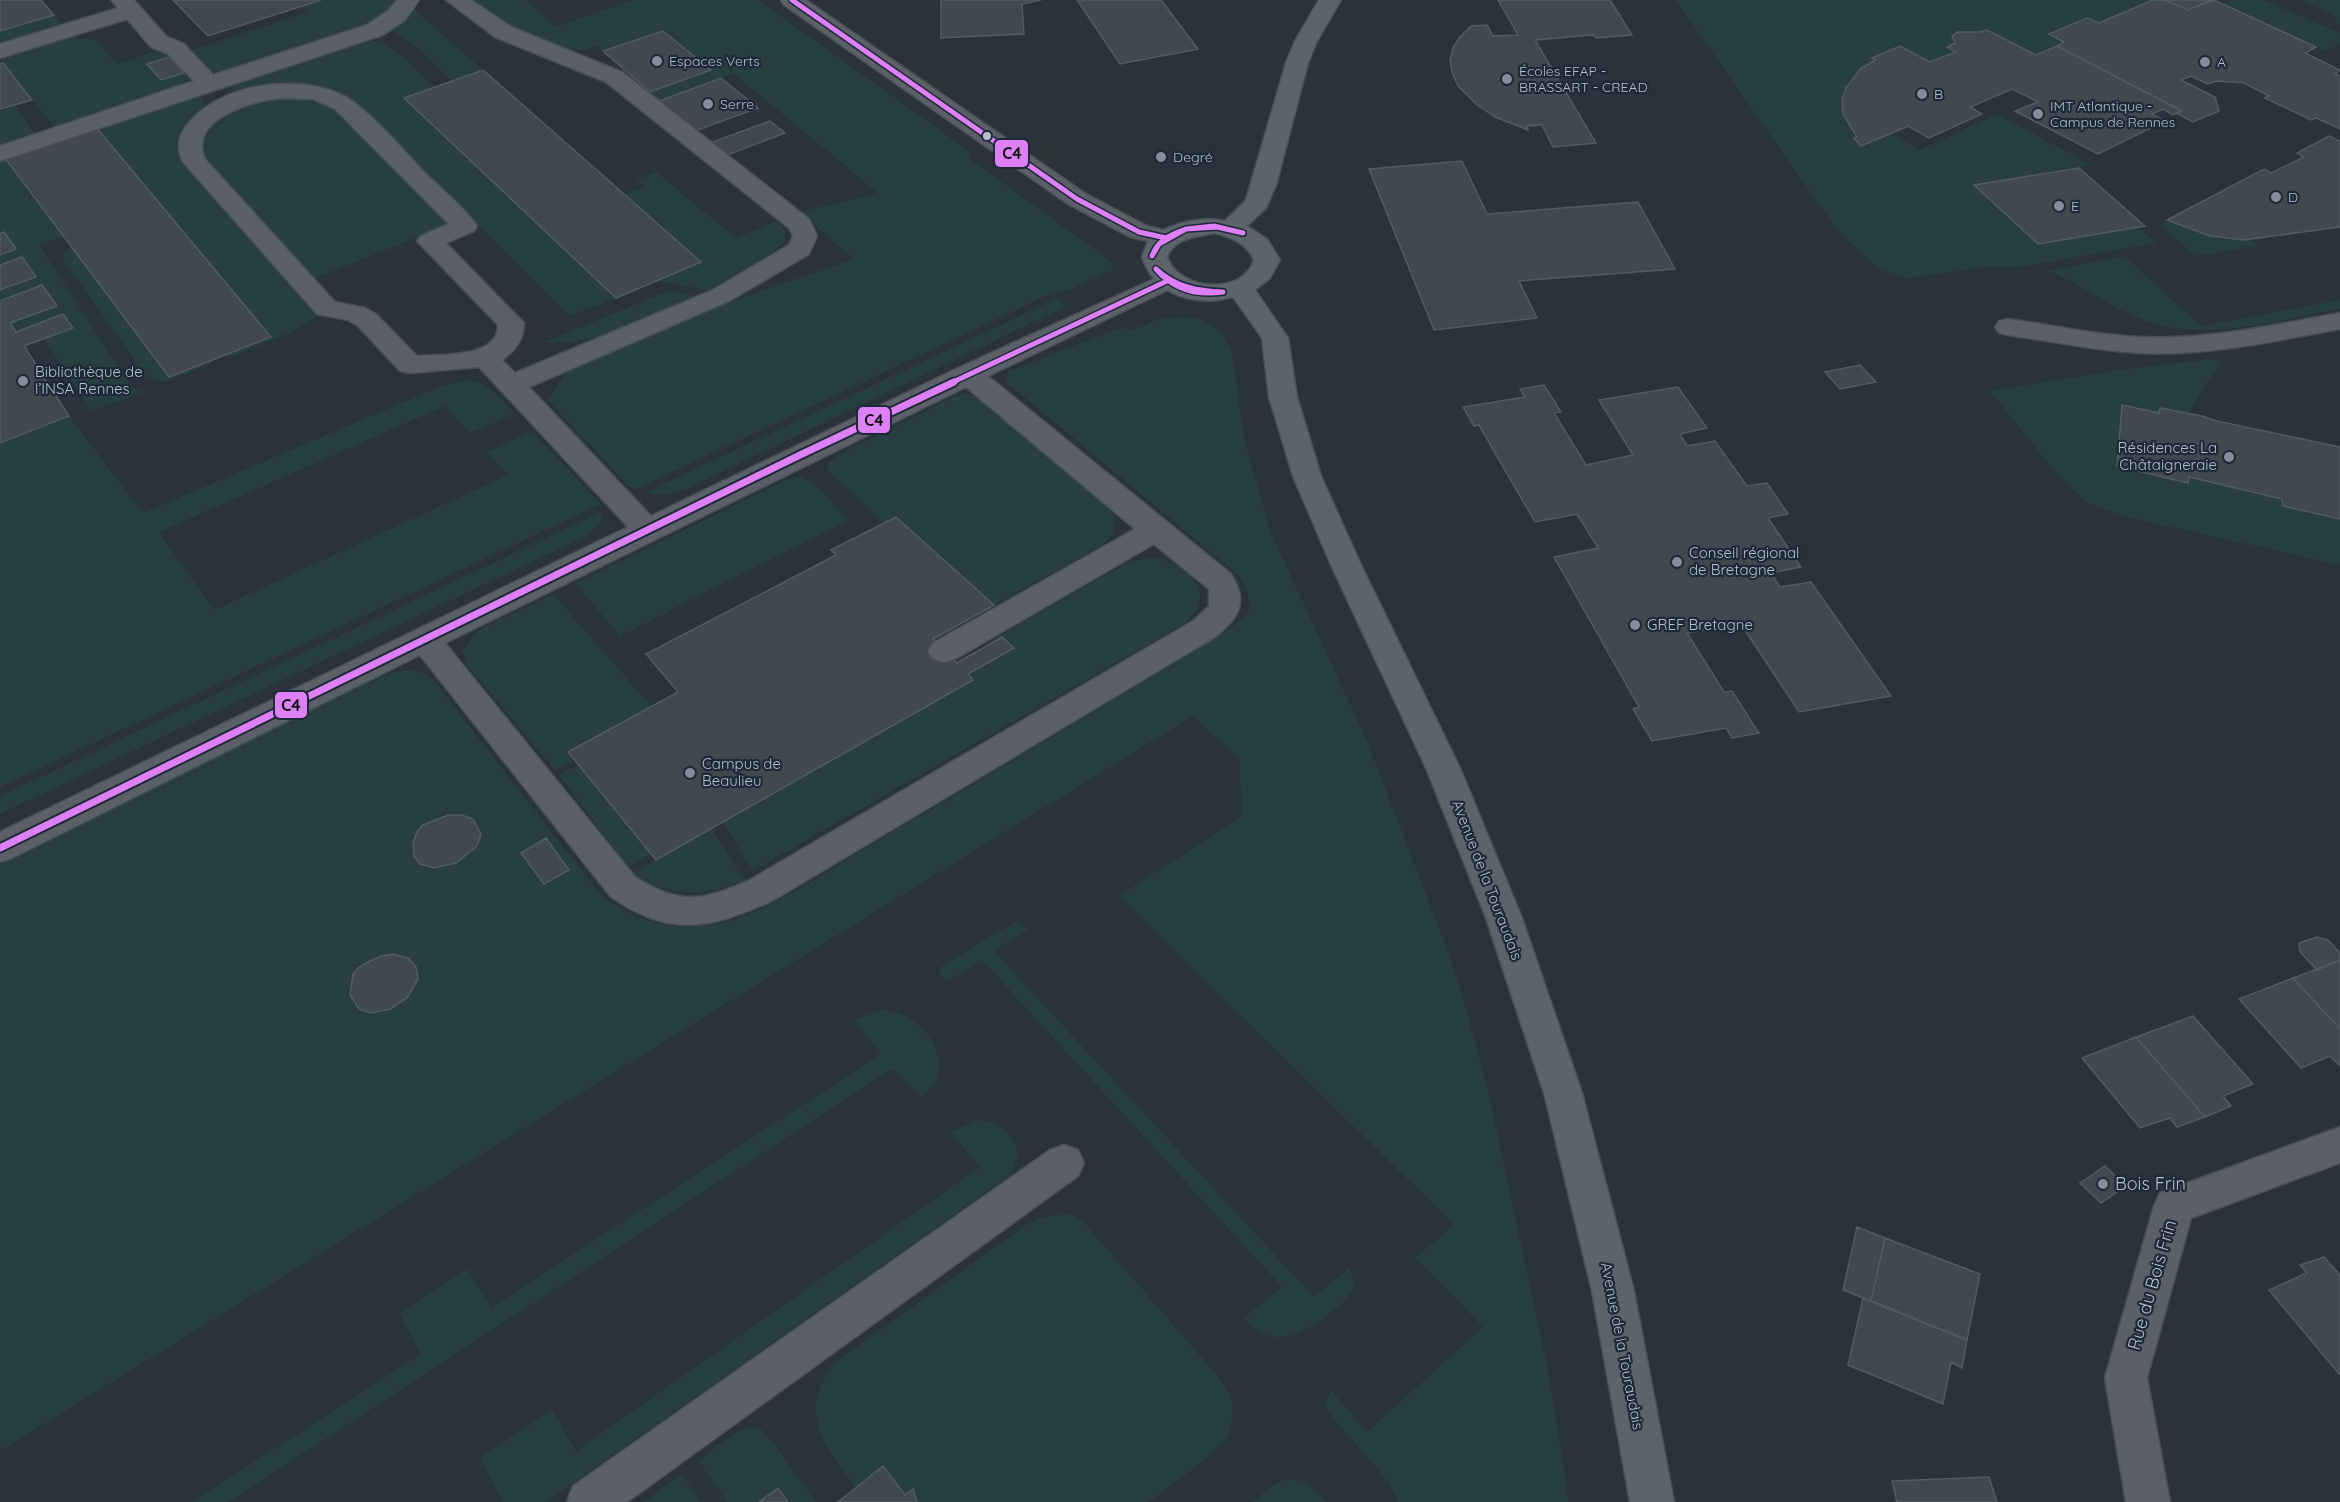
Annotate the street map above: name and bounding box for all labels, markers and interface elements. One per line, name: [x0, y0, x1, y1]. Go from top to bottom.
place label: Espaces Verts: [669, 52, 760, 70]
place label: A: [2217, 53, 2226, 71]
marker: Espaces Verts: [650, 54, 664, 68]
marker: A: [2198, 55, 2212, 69]
place label: Écoles EFAP - BRASSART - CREAD: [1519, 62, 1648, 96]
marker: Écoles EFAP - BRASSART - CREAD: [1500, 72, 1514, 86]
place label: B: [1934, 85, 1943, 103]
marker: B: [1915, 87, 1929, 101]
place label: Serre: [720, 95, 754, 113]
marker: Serre: [701, 97, 715, 111]
place label: IMT Atlantique - Campus de Rennes: [2050, 97, 2175, 131]
marker: IMT Atlantique - Campus de Rennes: [2031, 107, 2045, 121]
unlabelled marker: [981, 130, 993, 142]
line badge: C4: [994, 139, 1029, 168]
text: C4: [1002, 143, 1022, 163]
place label: Degré: [1173, 148, 1213, 166]
marker: Degré: [1154, 150, 1168, 164]
place label: D: [2288, 188, 2298, 206]
marker: D: [2269, 190, 2283, 204]
place label: E: [2071, 197, 2079, 215]
marker: E: [2052, 199, 2066, 213]
place label: Bibliothèque de l’INSA Rennes: [35, 362, 143, 398]
marker: Bibliothèque de l’INSA Rennes: [16, 374, 30, 388]
line badge: C4: [857, 406, 891, 434]
text: C4: [864, 410, 884, 430]
place label: Résidences La Châtaigneraie: [2118, 438, 2217, 474]
marker: Résidences La Châtaigneraie: [2222, 450, 2236, 464]
place label: Conseil régional de Bretagne: [1689, 543, 1799, 579]
marker: Conseil régional de Bretagne: [1670, 555, 1684, 569]
place label: GREF Bretagne: [1647, 615, 1753, 634]
marker: GREF Bretagne: [1628, 618, 1642, 632]
line badge: C4: [274, 691, 308, 719]
text: C4: [281, 695, 301, 715]
place label: Campus de Beaulieu: [702, 754, 781, 790]
marker: Campus de Beaulieu: [683, 766, 697, 780]
street label: Avenue de la Touraudais: [1448, 797, 1527, 963]
place label: Bois Frin: [2115, 1172, 2186, 1195]
marker: Bois Frin: [2096, 1177, 2110, 1191]
street label: Rue du Bois Frin: [2122, 1217, 2181, 1353]
street label: Avenue de la Touraudais: [1597, 1261, 1648, 1431]

